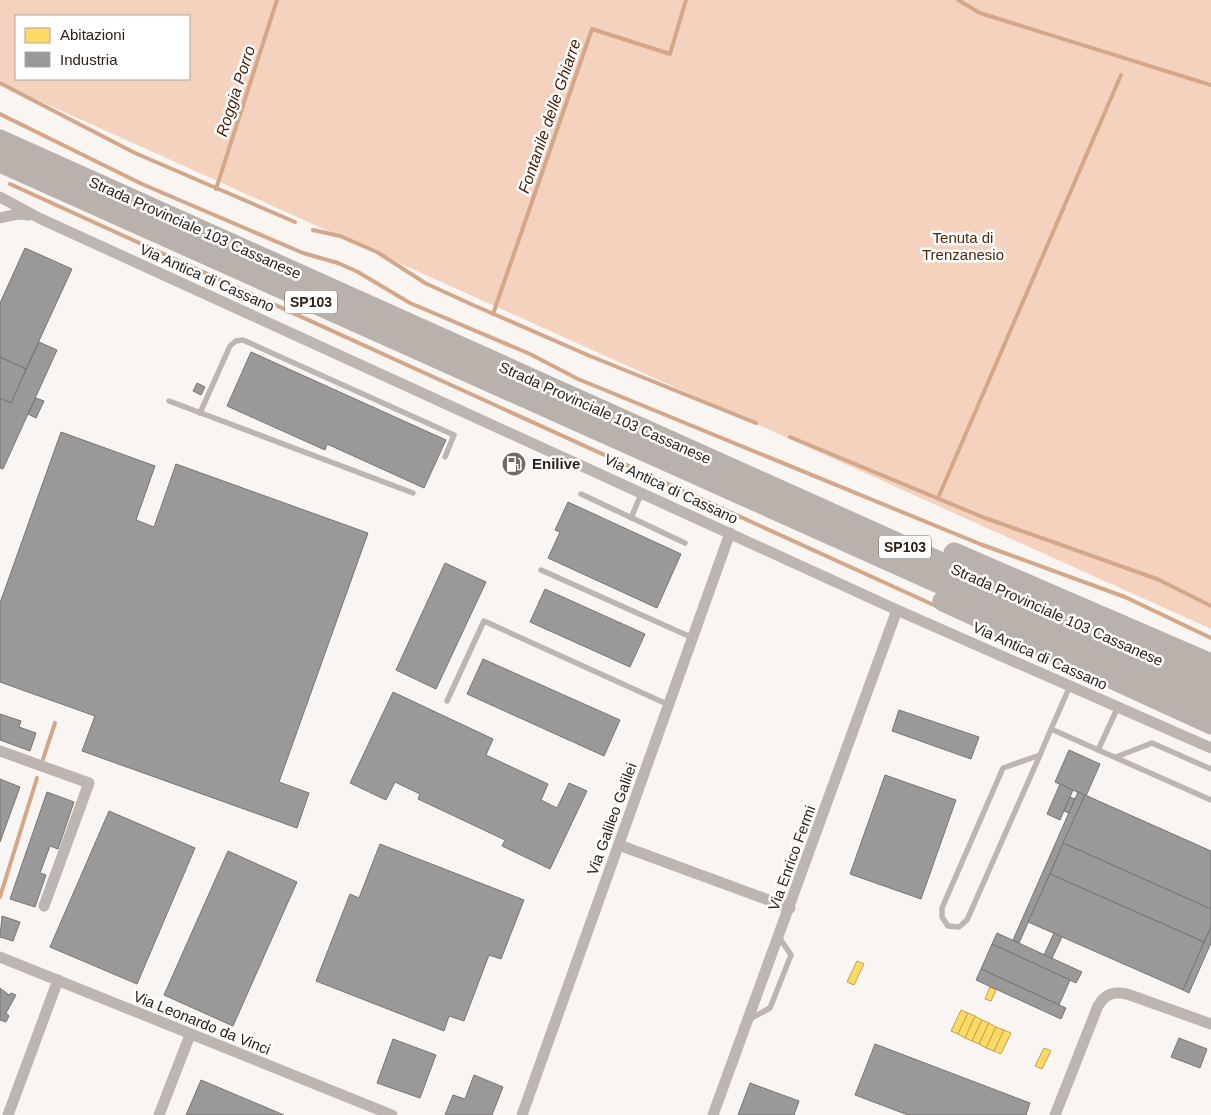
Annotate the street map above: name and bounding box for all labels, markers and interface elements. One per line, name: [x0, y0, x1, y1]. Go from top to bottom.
legend: [15, 15, 190, 80]
text: Abitazioni: [60, 26, 125, 43]
water label: Fontanile delle Ghiarre: [515, 37, 584, 195]
water label: Roggia Porro: [213, 44, 258, 139]
text: Industria: [60, 51, 118, 68]
street label: Strada Provinciale 103 Cassanese: [87, 173, 304, 282]
park label: Tenuta di Trenzanesio: [922, 229, 1004, 263]
street label: Via Antica di Cassano: [137, 240, 277, 315]
road number: SP103: [285, 290, 337, 314]
street label: Strada Provinciale 103 Cassanese: [497, 358, 714, 467]
street label: Via Antica di Cassano: [602, 450, 741, 527]
fuel station icon: Enilive: [501, 451, 527, 477]
place label: Enilive: [532, 455, 580, 472]
road number: SP103: [879, 536, 931, 558]
street label: Strada Provinciale 103 Cassanese: [949, 560, 1166, 669]
street label: Via Antica di Cassano: [970, 618, 1110, 693]
street label: Via Galileo Galilei: [583, 760, 640, 877]
street label: Via Enrico Fermi: [765, 803, 818, 913]
street label: Via Leonardo da Vinci: [131, 987, 273, 1058]

